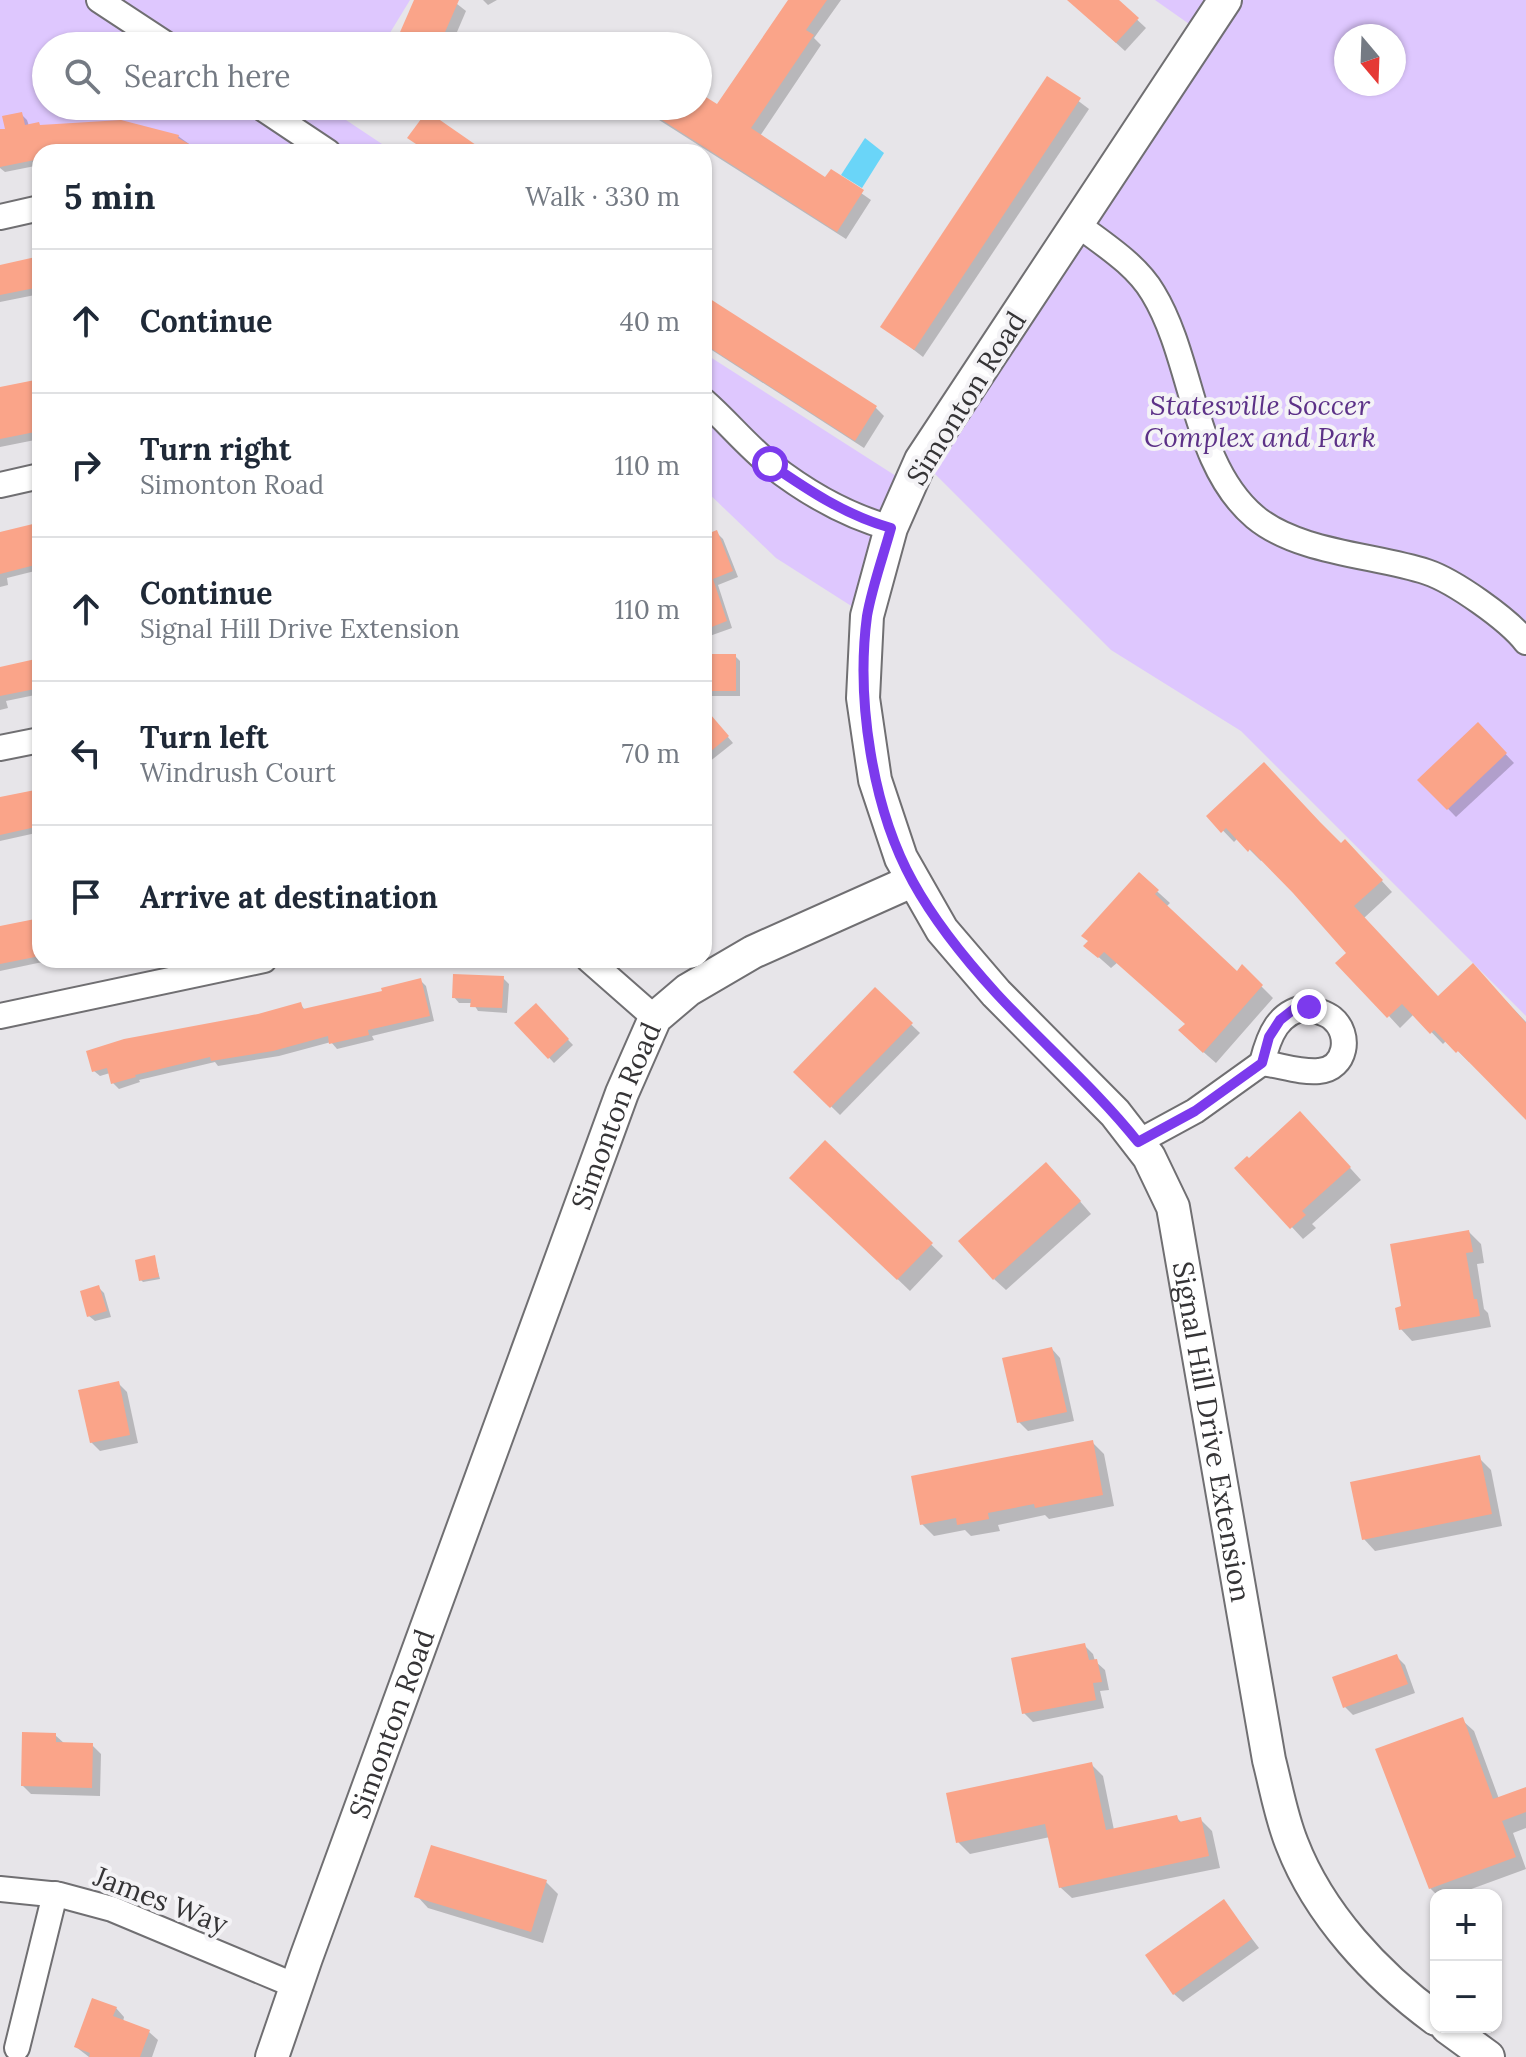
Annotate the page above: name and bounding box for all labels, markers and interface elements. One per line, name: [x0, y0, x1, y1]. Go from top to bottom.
north arrow: [1334, 24, 1406, 96]
search box: [32, 32, 712, 120]
icon: search: [60, 54, 104, 98]
text: Search here: [124, 57, 291, 95]
text: 5 min: [64, 175, 155, 218]
text: Walk · 330 m: [525, 180, 680, 213]
icon: ahead: [64, 299, 108, 343]
text: Continue: [140, 302, 272, 340]
street label: Simonton Road: [898, 304, 1034, 492]
text: 40 m: [620, 305, 680, 338]
park label: Statesville Soccer Complex and Park: [1144, 387, 1376, 455]
text: Turn right: [140, 430, 291, 468]
icon: right: [64, 443, 108, 487]
route start: [752, 446, 788, 482]
text: 110 m: [615, 449, 680, 482]
text: Simonton Road: [140, 468, 324, 501]
text: Continue: [140, 574, 272, 612]
icon: ahead: [64, 587, 108, 631]
text: 110 m: [615, 593, 680, 626]
text: Signal Hill Drive Extension: [140, 612, 460, 645]
text: Turn left: [140, 718, 268, 756]
icon: left: [64, 731, 108, 775]
text: 70 m: [622, 737, 680, 770]
text: Windrush Court: [140, 756, 336, 789]
icon: arrive: [64, 875, 108, 919]
text: Arrive at destination: [140, 878, 438, 916]
route end: [1291, 989, 1327, 1025]
street label: Simonton Road: [563, 1017, 669, 1214]
street label: Signal Hill Drive Extension: [1165, 1259, 1259, 1605]
street label: Simonton Road: [341, 1624, 442, 1823]
street label: James Way: [88, 1858, 233, 1942]
map controls: [1430, 1889, 1502, 2033]
button: +: [1430, 1889, 1502, 1961]
button: −: [1430, 1961, 1502, 2033]

